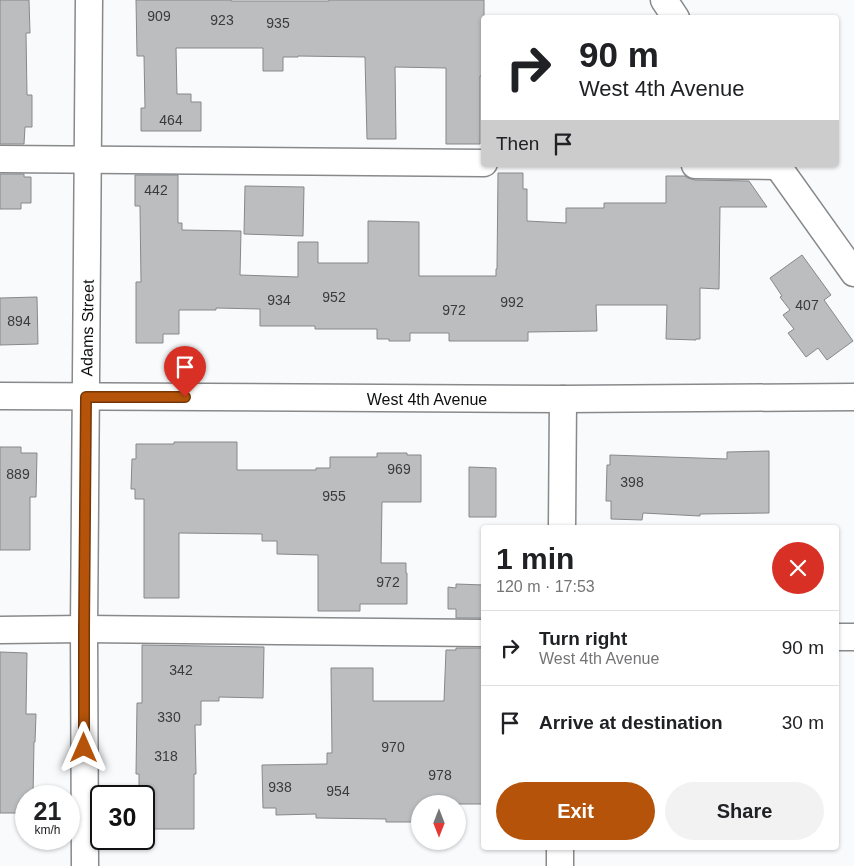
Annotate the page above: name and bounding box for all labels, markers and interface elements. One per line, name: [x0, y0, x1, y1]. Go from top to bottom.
house number: 909: [147, 8, 171, 24]
house number: 923: [210, 12, 234, 28]
house number: 935: [266, 15, 290, 31]
icon: right: [496, 35, 561, 100]
text: 90 m: [579, 35, 659, 74]
text: West 4th Avenue: [579, 76, 745, 101]
house number: 464: [159, 112, 183, 128]
icon: arrive: [549, 130, 577, 158]
text: Then: [496, 133, 539, 154]
house number: 442: [144, 182, 168, 198]
street label: Adams Street: [78, 279, 97, 377]
house number: 952: [322, 289, 346, 305]
house number: 934: [267, 292, 291, 308]
house number: 992: [500, 294, 524, 310]
house number: 407: [795, 297, 819, 313]
house number: 972: [442, 302, 466, 318]
house number: 894: [7, 313, 31, 329]
pin: [164, 346, 206, 397]
icon: arrive: [171, 353, 199, 381]
street label: West 4th Avenue: [367, 391, 487, 408]
house number: 969: [387, 461, 411, 477]
house number: 889: [6, 466, 30, 482]
house number: 398: [620, 474, 644, 490]
house number: 955: [322, 488, 346, 504]
text: 1 min: [496, 542, 574, 575]
button: close: [772, 542, 824, 594]
house number: 972: [376, 574, 400, 590]
text: 120 m · 17:53: [496, 578, 595, 595]
text: Turn right: [539, 628, 627, 649]
icon: right: [496, 634, 524, 662]
text: 90 m: [782, 637, 824, 658]
text: West 4th Avenue: [539, 650, 659, 667]
house number: 342: [169, 662, 193, 678]
house number: 330: [157, 709, 181, 725]
icon: arrive: [496, 709, 524, 737]
text: Arrive at destination: [539, 712, 723, 733]
text: 30 m: [782, 712, 824, 733]
position arrow: [57, 721, 109, 773]
house number: 970: [381, 739, 405, 755]
house number: 318: [154, 748, 178, 764]
house number: 978: [428, 767, 452, 783]
house number: 938: [268, 779, 292, 795]
button: Exit: [496, 782, 655, 840]
button: Share: [665, 782, 824, 840]
house number: 954: [326, 783, 350, 799]
speed limit sign: 30: [90, 785, 155, 850]
north arrow: [411, 795, 466, 850]
map controls: [411, 795, 466, 850]
text: 21: [34, 797, 61, 825]
text: km/h: [34, 823, 61, 837]

